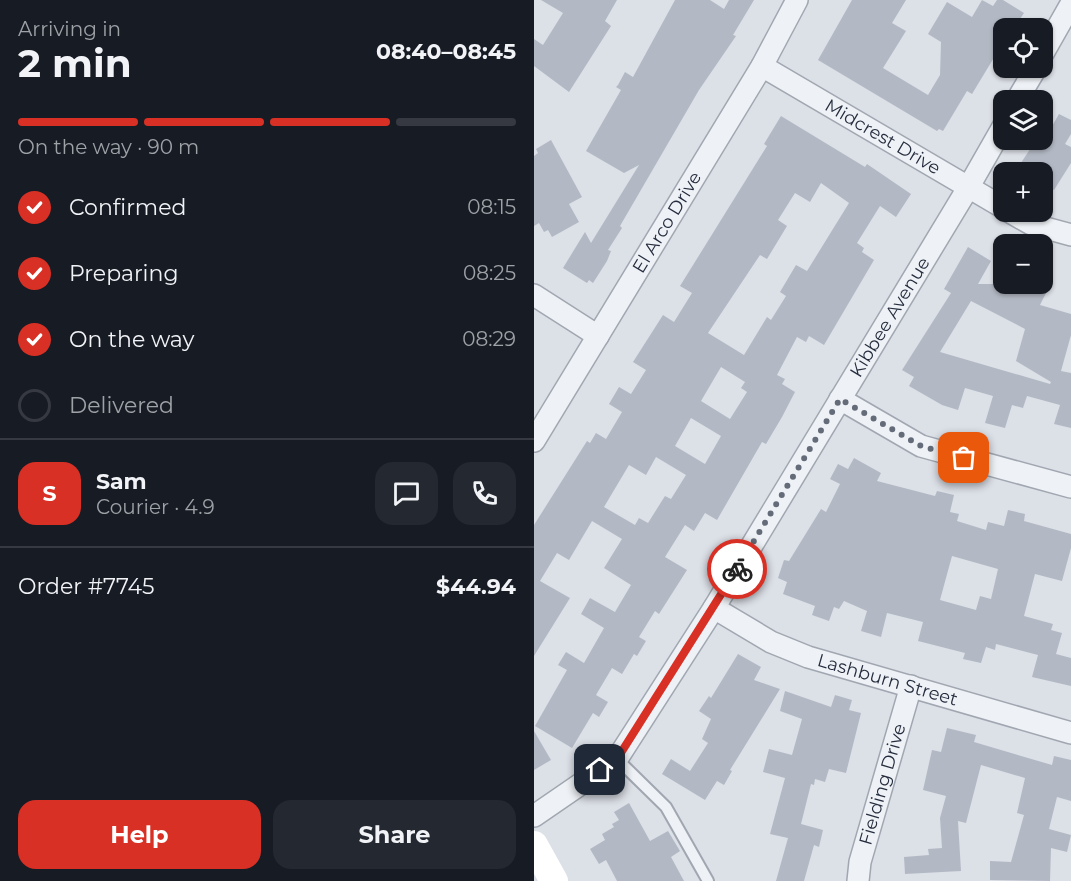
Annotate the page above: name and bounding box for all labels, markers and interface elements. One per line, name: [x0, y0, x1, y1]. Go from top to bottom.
text: Arriving in: [18, 17, 121, 41]
map controls: [993, 18, 1053, 294]
button: locate: [993, 18, 1053, 78]
text: 08:40–08:45: [376, 38, 516, 65]
text: 2 min: [18, 39, 132, 87]
button: layers: [993, 90, 1053, 150]
street label: Midcrest Drive: [821, 94, 945, 179]
text: On the way · 90 m: [18, 135, 199, 159]
button: +: [993, 162, 1053, 222]
street label: El Arco Drive: [628, 167, 706, 277]
icon: check: [18, 191, 51, 224]
text: Confirmed: [69, 194, 186, 221]
text: 08:15: [467, 195, 516, 219]
button: −: [993, 234, 1053, 294]
street label: Kibbee Avenue: [845, 253, 935, 381]
icon: check: [18, 257, 51, 290]
text: Preparing: [69, 260, 178, 287]
text: 08:25: [463, 261, 516, 285]
icon: check: [18, 323, 51, 356]
text: On the way: [69, 326, 194, 353]
text: 08:29: [462, 327, 516, 351]
text: Delivered: [69, 392, 174, 419]
pin: [938, 432, 989, 483]
icon: bag: [947, 441, 980, 474]
button: chat: [375, 462, 438, 525]
button: phone: [453, 462, 516, 525]
text: Sam: [96, 468, 147, 495]
text: S: [42, 480, 57, 507]
text: Courier · 4.9: [96, 495, 215, 519]
courier: [707, 539, 767, 599]
icon: bike: [721, 553, 754, 586]
text: Order #7745: [18, 573, 155, 600]
text: $44.94: [436, 573, 516, 600]
street label: Lashburn Street: [815, 649, 960, 711]
street label: Fielding Drive: [854, 721, 911, 848]
pin: [574, 744, 625, 795]
icon: home: [583, 753, 616, 786]
button: Help: [18, 800, 261, 869]
button: Share: [273, 800, 516, 869]

